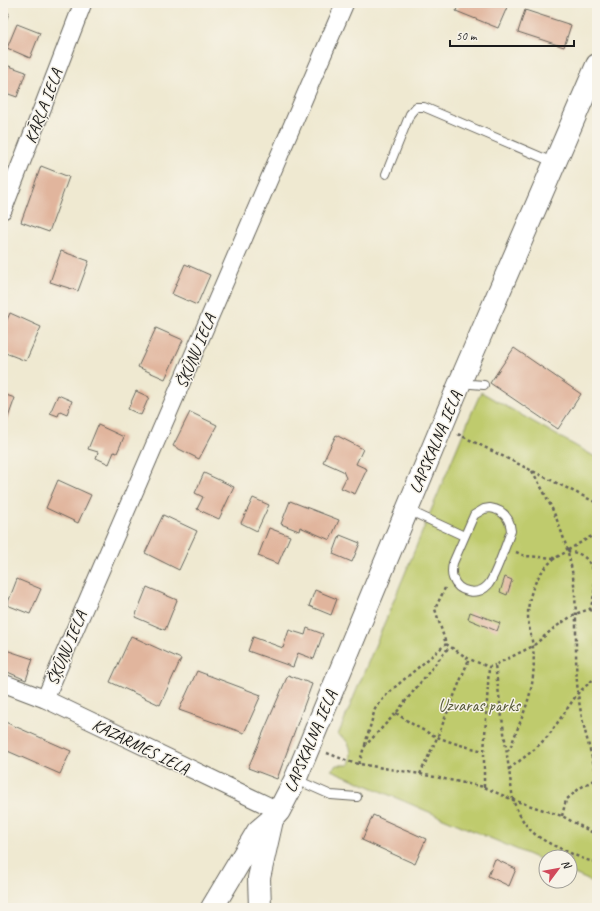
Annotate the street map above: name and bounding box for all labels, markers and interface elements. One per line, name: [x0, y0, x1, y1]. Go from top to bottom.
scale bar: [450, 22, 574, 48]
text: 50 m: [456, 28, 478, 44]
street label: KĀRĻA IELA: [20, 65, 68, 146]
street label: ŠĶŪŅU IELA: [170, 310, 221, 391]
street label: LAPSKALNA IELA: [405, 388, 467, 496]
street label: ŠĶŪŅU IELA: [41, 607, 92, 688]
street label: LAPSKALNA IELA: [280, 687, 342, 795]
park label: Uzvaras parks: [438, 695, 521, 716]
street label: KAZARMES IELA: [89, 714, 193, 779]
north arrow: [538, 849, 578, 889]
text: N: [559, 857, 575, 872]

